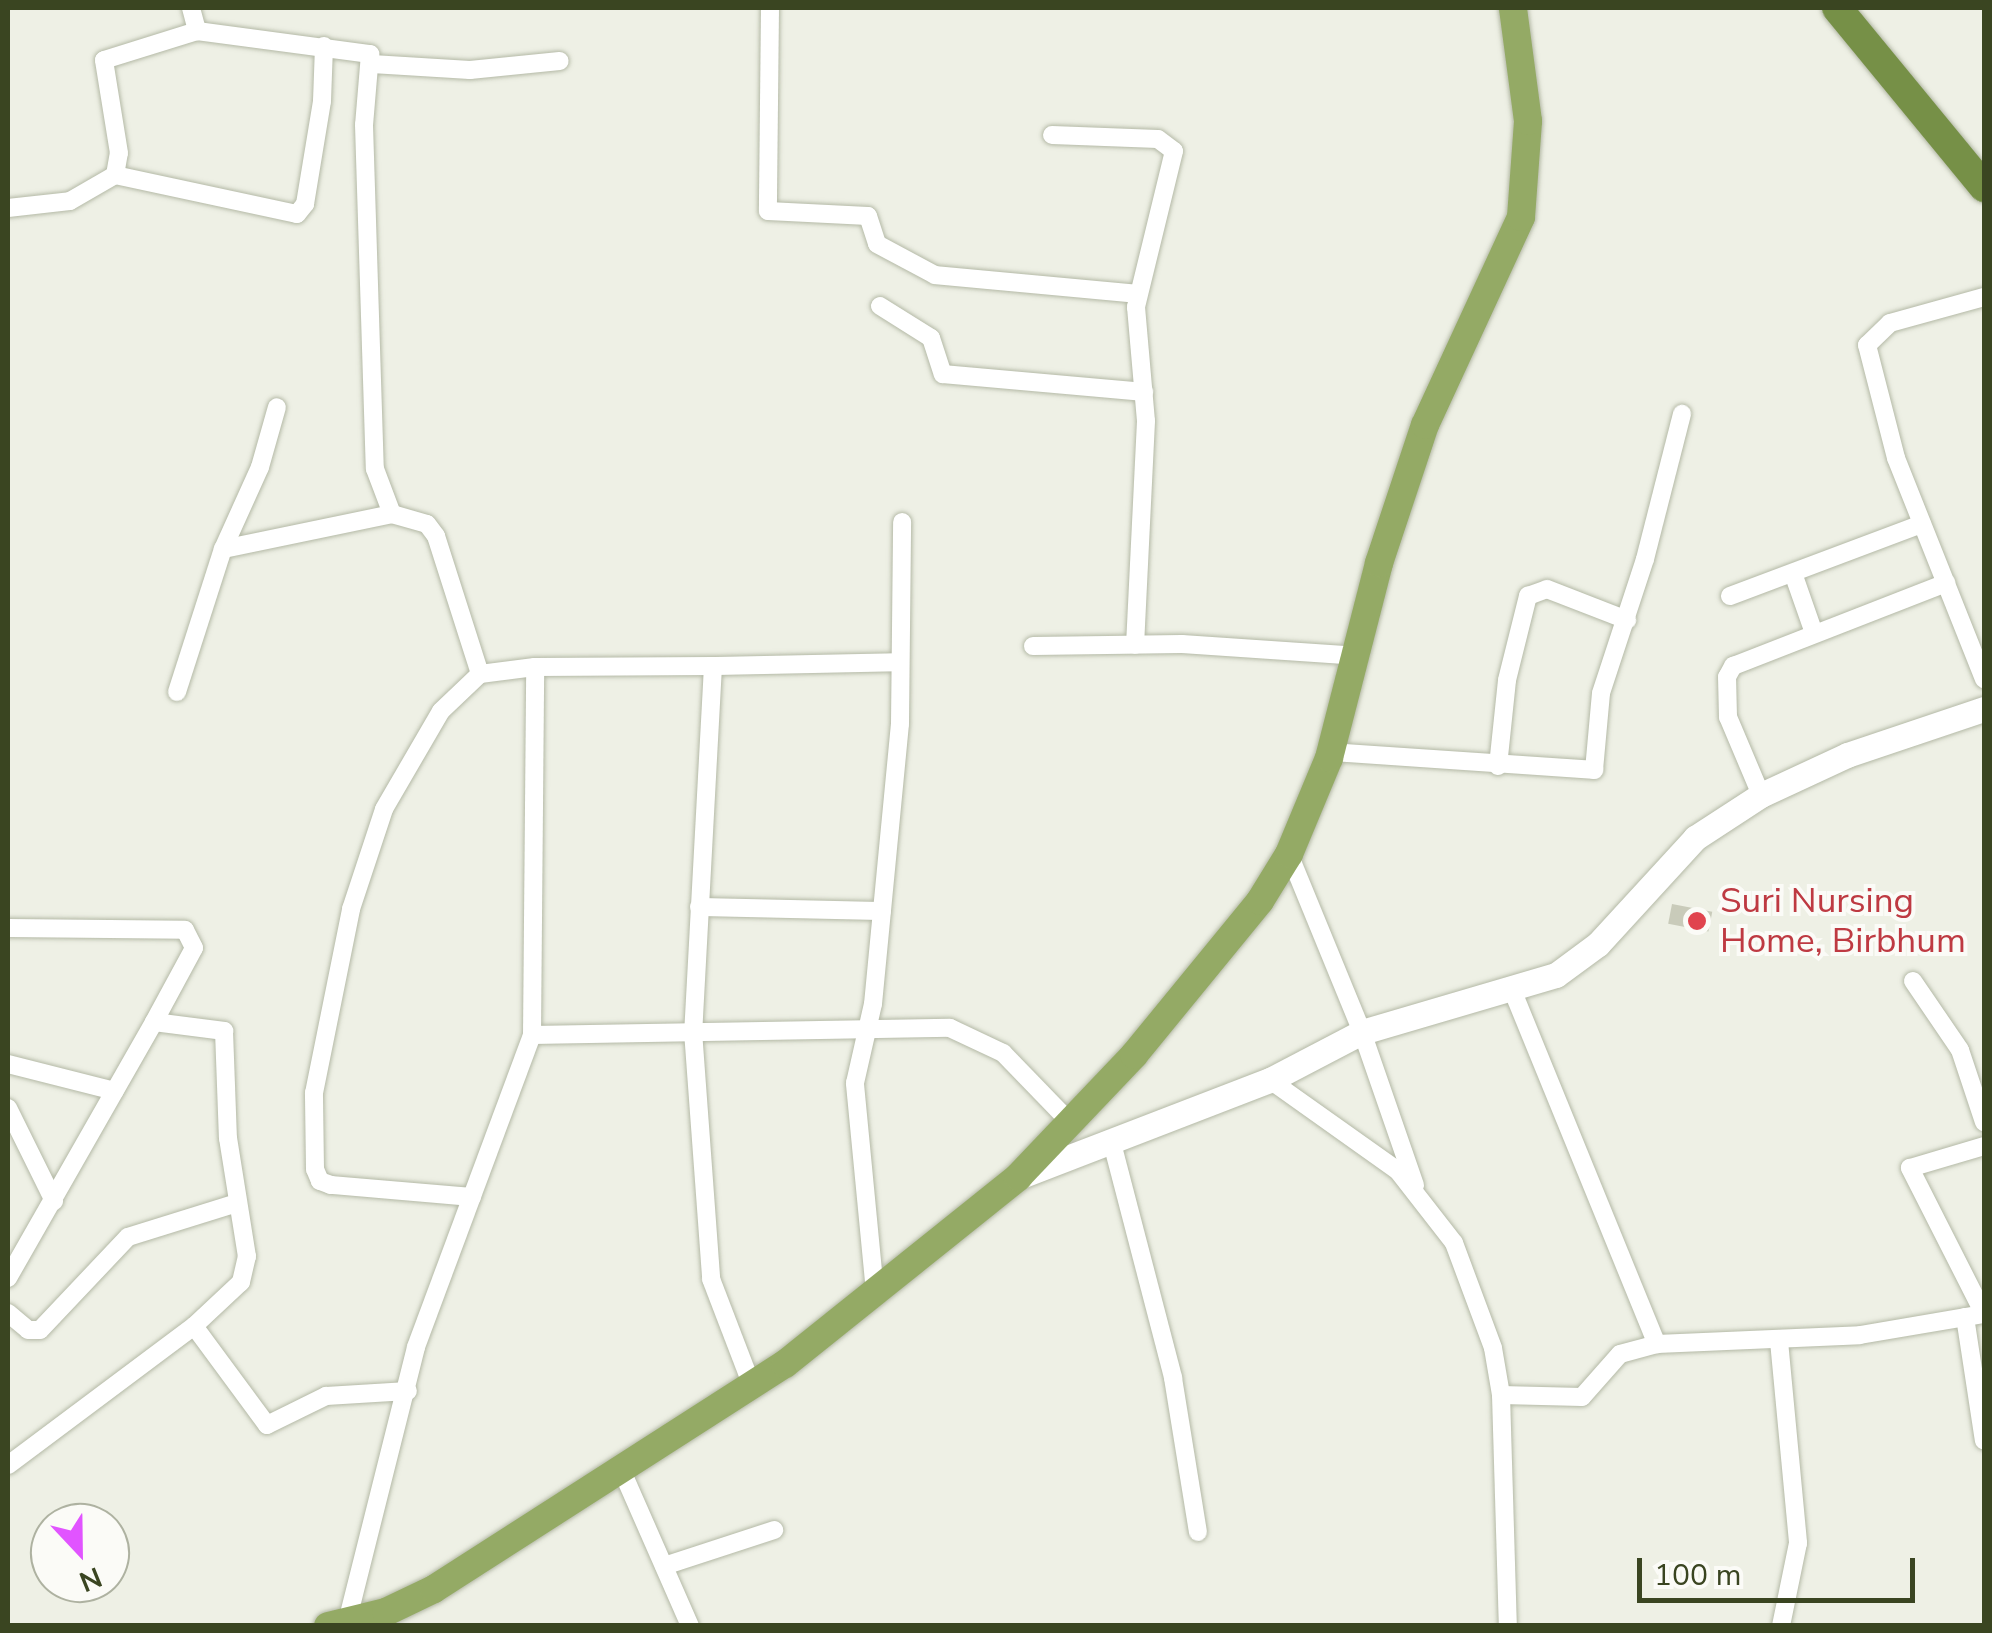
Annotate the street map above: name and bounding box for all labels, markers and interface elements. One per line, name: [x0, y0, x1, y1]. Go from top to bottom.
place label: Suri Nursing Home, Birbhum: [1720, 880, 1966, 962]
marker: Suri Nursing Home, Birbhum: [1684, 908, 1710, 934]
north arrow: [30, 1503, 130, 1603]
scale bar: [1642, 1538, 1920, 1600]
text: 100 m: [1654, 1555, 1741, 1596]
text: N: [74, 1557, 107, 1600]

